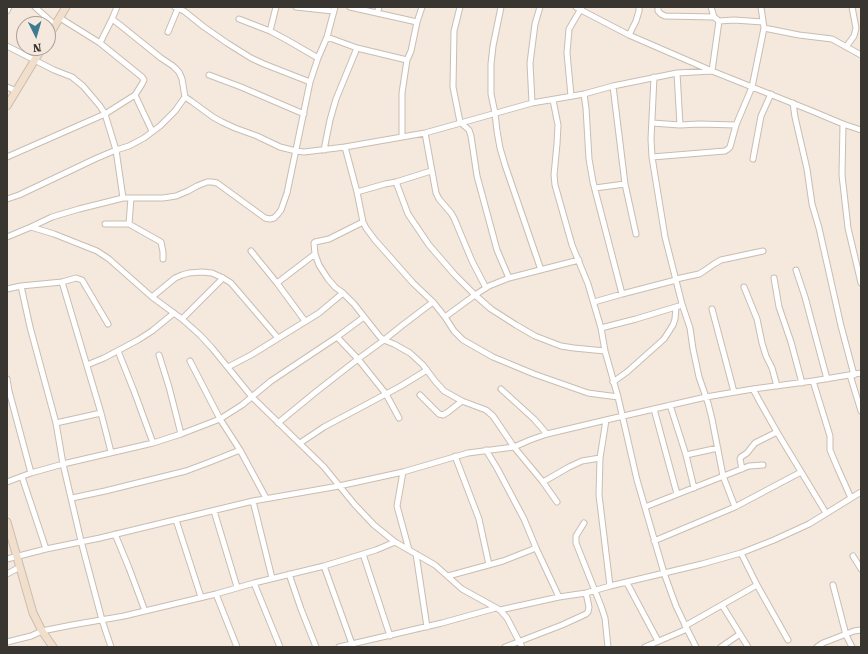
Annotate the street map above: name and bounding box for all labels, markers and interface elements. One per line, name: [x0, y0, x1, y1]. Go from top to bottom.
north arrow: [16, 16, 56, 56]
text: N: [32, 41, 42, 54]

